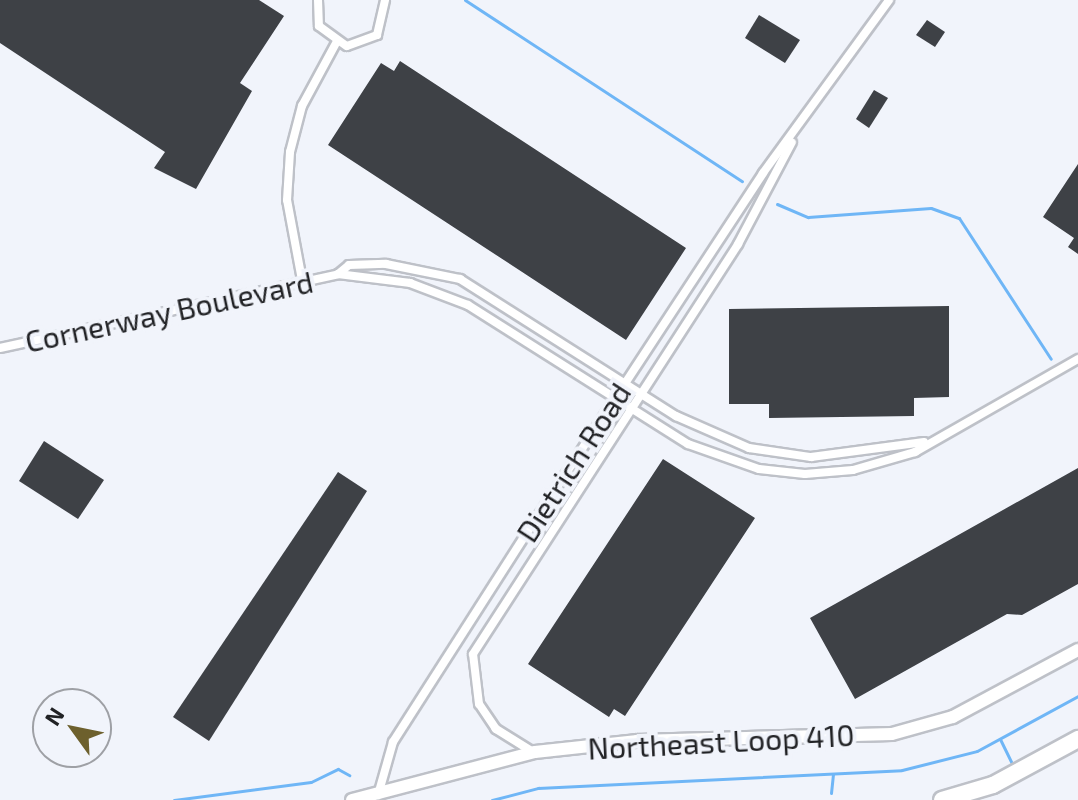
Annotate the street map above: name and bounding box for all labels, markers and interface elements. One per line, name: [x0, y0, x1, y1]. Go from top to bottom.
street label: Cornerway Boulevard: [21, 263, 317, 359]
street label: Dietrich Road: [508, 376, 638, 548]
north arrow: [32, 688, 112, 768]
text: N: [38, 702, 69, 730]
street label: Northeast Loop 410: [587, 716, 855, 766]

